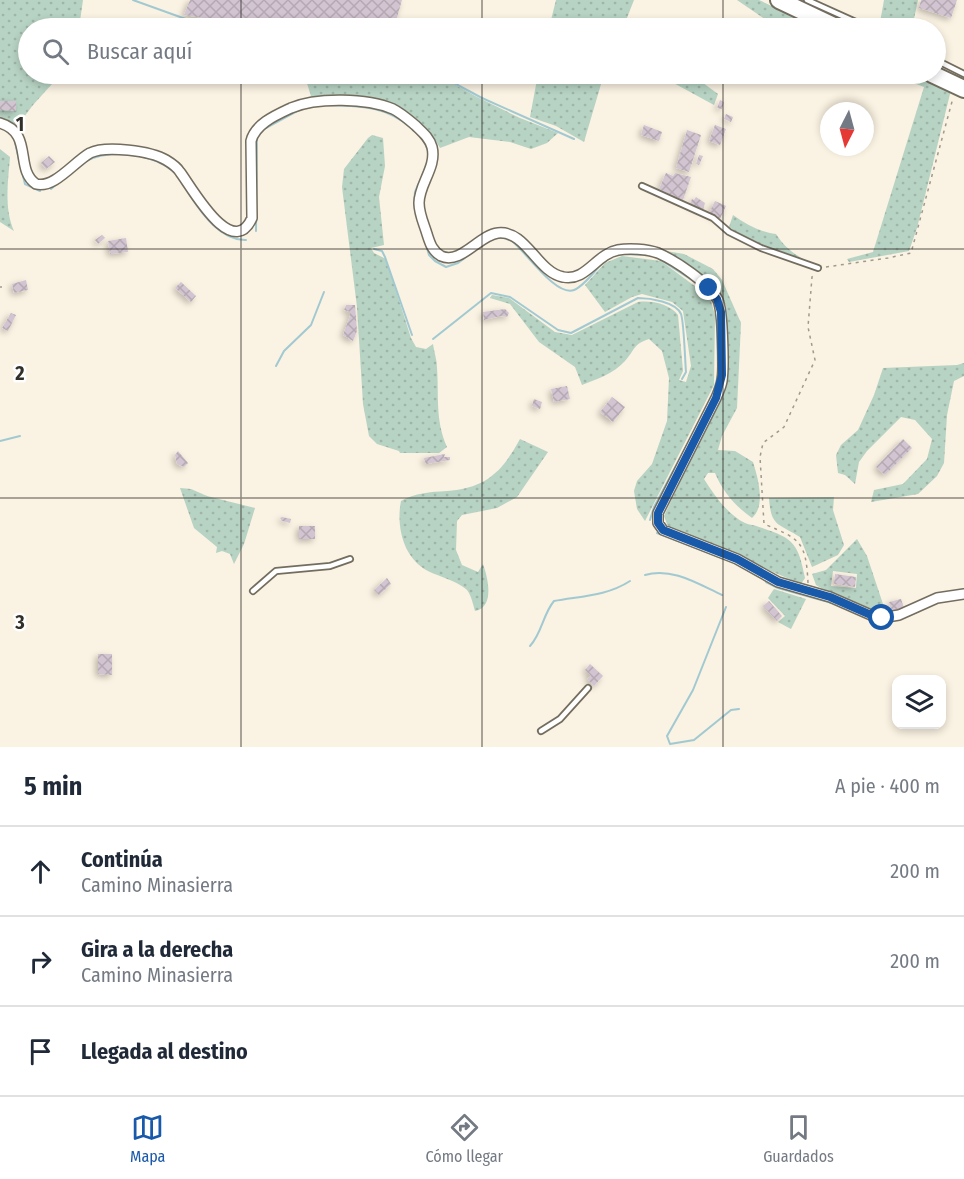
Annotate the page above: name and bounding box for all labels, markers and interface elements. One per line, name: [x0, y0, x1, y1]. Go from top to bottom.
search box: [18, 18, 946, 84]
icon: search: [39, 35, 72, 68]
text: Buscar aquí: [87, 38, 192, 65]
north arrow: [820, 102, 874, 156]
text: 1: [16, 112, 24, 136]
route end: [695, 274, 721, 300]
text: 2: [14, 361, 25, 385]
route start: [868, 604, 894, 630]
text: 3: [14, 610, 25, 634]
map controls: [892, 675, 946, 729]
button: layers: [892, 675, 946, 729]
text: 5 min: [24, 771, 82, 802]
text: A pie · 400 m: [835, 774, 940, 798]
text: Continúa: [81, 846, 163, 873]
icon: ahead: [24, 855, 57, 888]
text: 200 m: [890, 859, 940, 883]
text: Camino Minasierra: [81, 873, 233, 897]
text: Gira a la derecha: [81, 936, 233, 963]
icon: right: [24, 945, 57, 978]
text: 200 m: [890, 949, 940, 973]
text: Camino Minasierra: [81, 963, 233, 987]
icon: arrive: [24, 1035, 57, 1068]
text: Llegada al destino: [81, 1038, 248, 1065]
tab: Mapa: [130, 1111, 165, 1166]
tab: Cómo llegar: [426, 1111, 503, 1166]
tab: Guardados: [763, 1111, 834, 1166]

